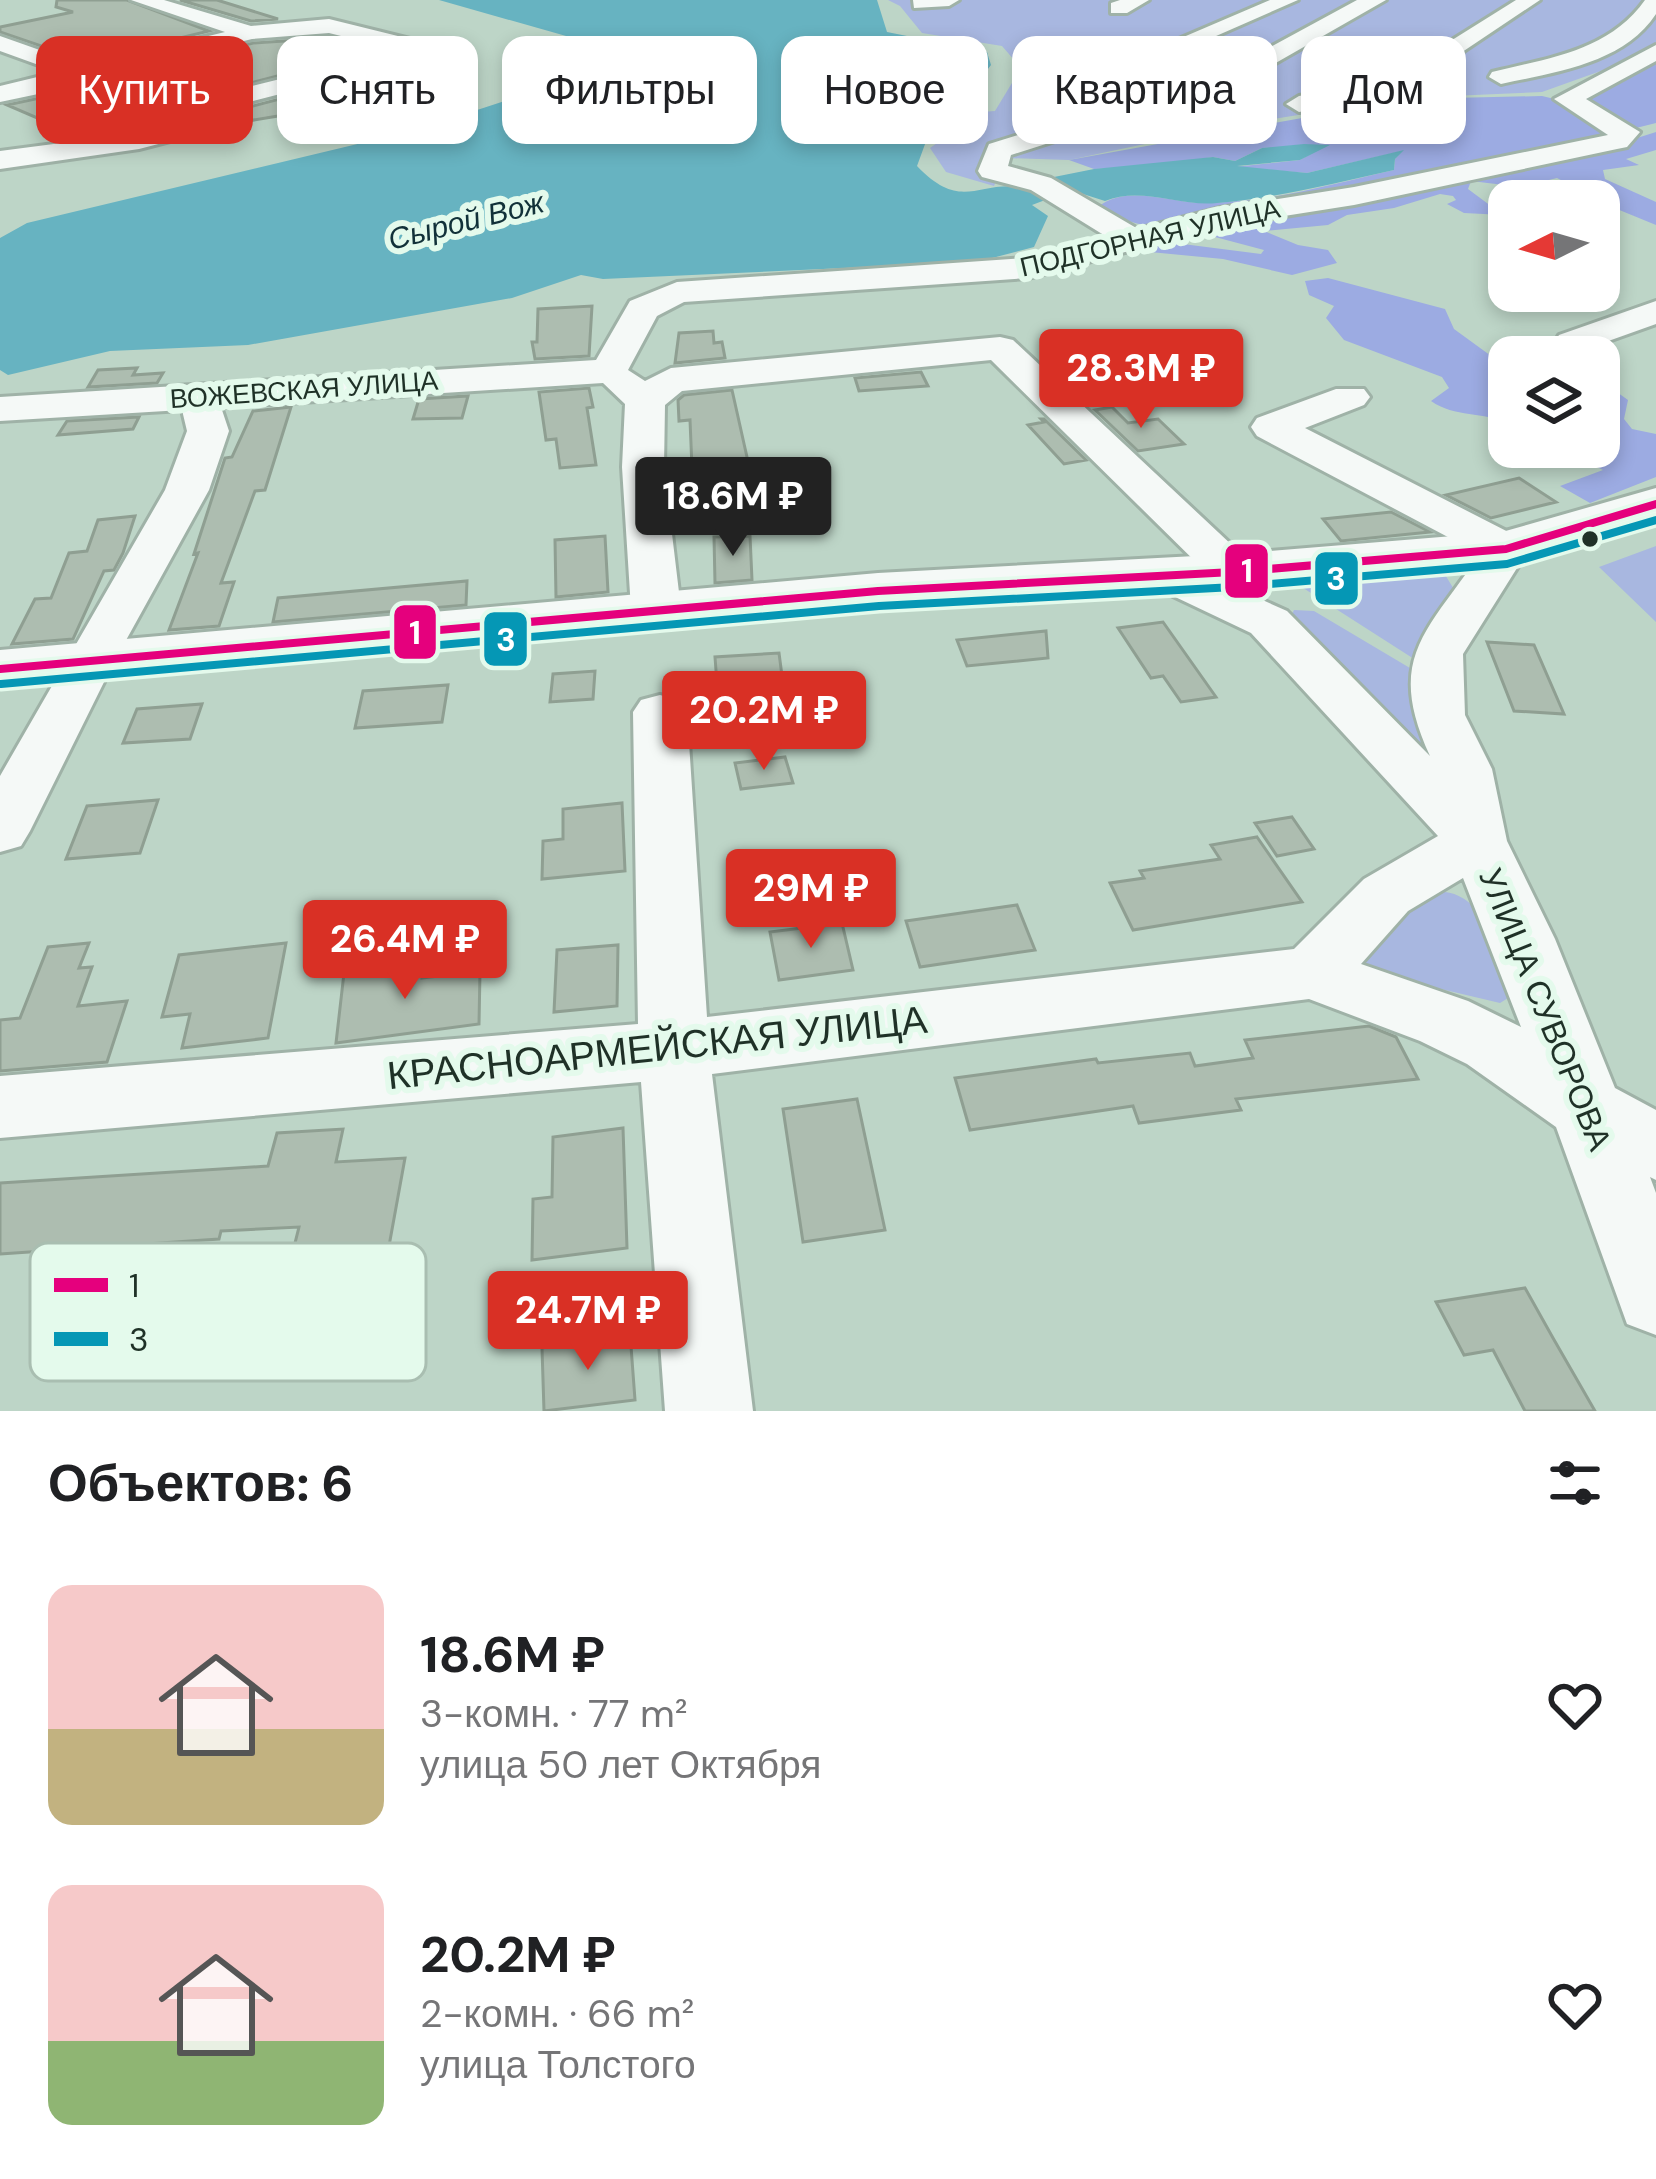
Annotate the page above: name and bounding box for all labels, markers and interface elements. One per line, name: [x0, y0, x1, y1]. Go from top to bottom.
chip: Купить: [36, 36, 253, 144]
chip: Снять: [277, 36, 478, 144]
chip: Фильтры: [502, 36, 757, 144]
chip: Новое: [781, 36, 988, 144]
chip: Квартира: [1012, 36, 1277, 144]
chip: Дом: [1301, 36, 1466, 144]
north arrow: [1488, 180, 1620, 312]
map controls: [1488, 180, 1620, 468]
water label: Сырой Вож: [384, 182, 549, 259]
street label: ПОДГОРНАЯ УЛИЦА: [1016, 191, 1283, 284]
pin: 28.3M ₽: [1030, 329, 1252, 431]
button: layers: [1488, 336, 1620, 468]
text: 28.3M ₽: [1066, 342, 1216, 393]
street label: ВОЖЕВСКАЯ УЛИЦА: [169, 363, 439, 416]
pin: 18.6M ₽: [622, 457, 844, 559]
text: 18.6M ₽: [662, 470, 804, 521]
unlabelled marker: [1579, 528, 1601, 550]
line badge: 1: [1223, 542, 1270, 600]
text: 1: [1241, 549, 1253, 592]
line badge: 3: [1313, 550, 1360, 607]
text: 3: [1326, 557, 1346, 600]
line badge: 1: [392, 603, 438, 661]
line badge: 3: [482, 610, 529, 668]
text: 1: [409, 611, 421, 654]
text: 3: [496, 618, 516, 661]
pin: 20.2M ₽: [653, 671, 875, 773]
text: 20.2M ₽: [689, 684, 839, 735]
pin: 29M ₽: [727, 849, 895, 951]
text: 29M ₽: [753, 862, 869, 913]
street label: УЛИЦА СУВОРОВА: [1469, 862, 1622, 1157]
pin: 26.4M ₽: [294, 900, 516, 1002]
text: 26.4M ₽: [330, 913, 480, 964]
street label: КРАСНОАРМЕЙСКАЯ УЛИЦА: [385, 994, 930, 1101]
legend: [30, 1243, 426, 1381]
text: 1: [129, 1264, 139, 1307]
pin: 24.7M ₽: [477, 1271, 699, 1373]
text: 24.7M ₽: [515, 1284, 661, 1335]
text: 3: [129, 1318, 149, 1361]
text: Объектов: 6: [48, 1450, 354, 1517]
icon: filters: [1542, 1450, 1608, 1516]
text: 18.6M ₽: [420, 1621, 605, 1688]
icon: home: [144, 1633, 288, 1777]
icon: heart: [1542, 1672, 1608, 1738]
text: 3-комн. · 77 m²: [420, 1688, 688, 1739]
text: улица 50 лет Октября: [420, 1739, 821, 1790]
text: 20.2M ₽: [420, 1921, 616, 1988]
icon: home: [144, 1933, 288, 2077]
icon: heart: [1542, 1972, 1608, 2038]
text: 2-комн. · 66 m²: [420, 1988, 694, 2039]
text: улица Толстого: [420, 2039, 696, 2090]

